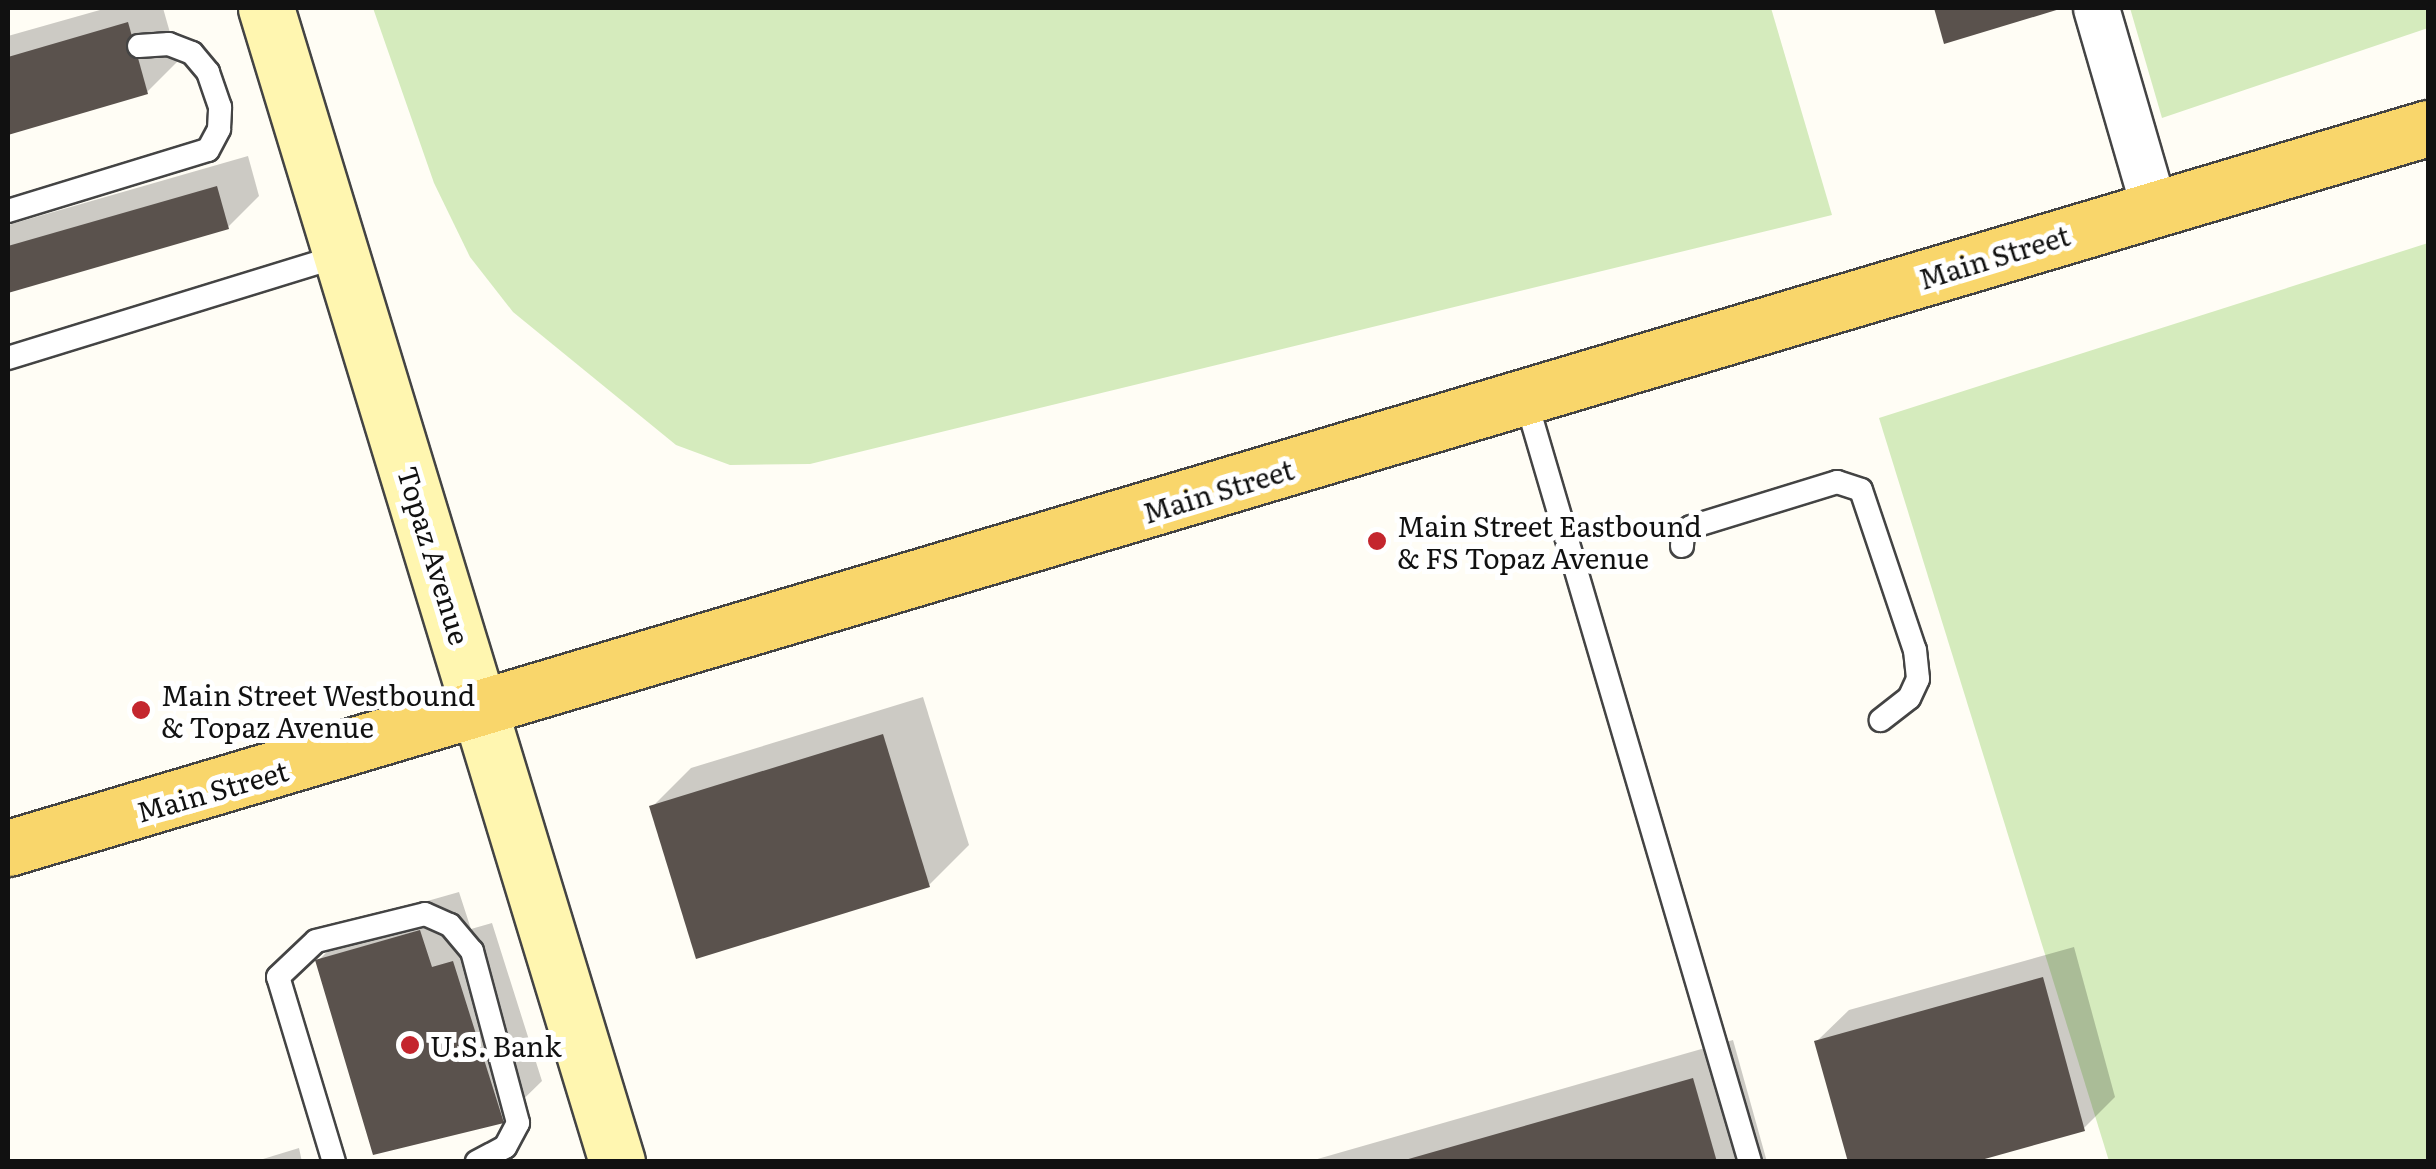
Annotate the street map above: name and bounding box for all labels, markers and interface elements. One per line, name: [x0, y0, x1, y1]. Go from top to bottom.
street label: Main Street: [1914, 217, 2074, 295]
street label: Main Street: [1138, 451, 1298, 529]
street label: Topaz Avenue: [392, 462, 478, 648]
place label: Main Street Eastbound & FS Topaz Avenue: [1397, 508, 1702, 574]
marker: Main Street Eastbound & FS Topaz Avenue: [1366, 530, 1388, 552]
place label: Main Street Westbound & Topaz Avenue: [161, 677, 475, 743]
marker: Main Street Westbound & Topaz Avenue: [130, 699, 152, 721]
street label: Main Street: [132, 752, 292, 828]
place label: U.S. Bank: [430, 1028, 561, 1062]
marker: U.S. Bank: [399, 1034, 421, 1056]

